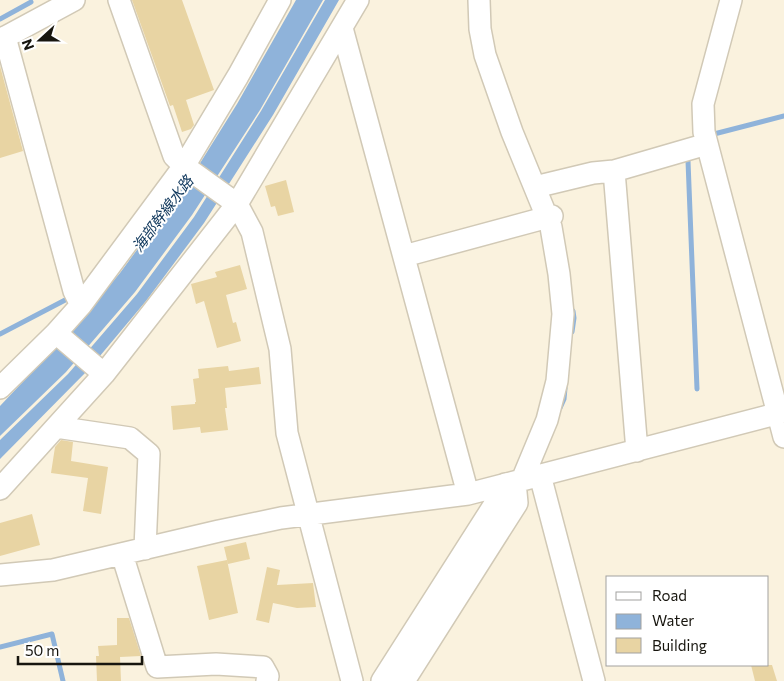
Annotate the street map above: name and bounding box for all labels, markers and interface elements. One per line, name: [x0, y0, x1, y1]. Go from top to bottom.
north arrow: [15, 15, 65, 65]
text: N: [18, 37, 37, 53]
water label: 海部幹線水路: [128, 170, 198, 255]
legend: [606, 576, 769, 666]
text: Road: [652, 586, 687, 604]
text: Water: [652, 611, 694, 629]
scale bar: [18, 634, 141, 666]
text: Building: [652, 636, 707, 654]
text: 50 m: [25, 641, 59, 659]

